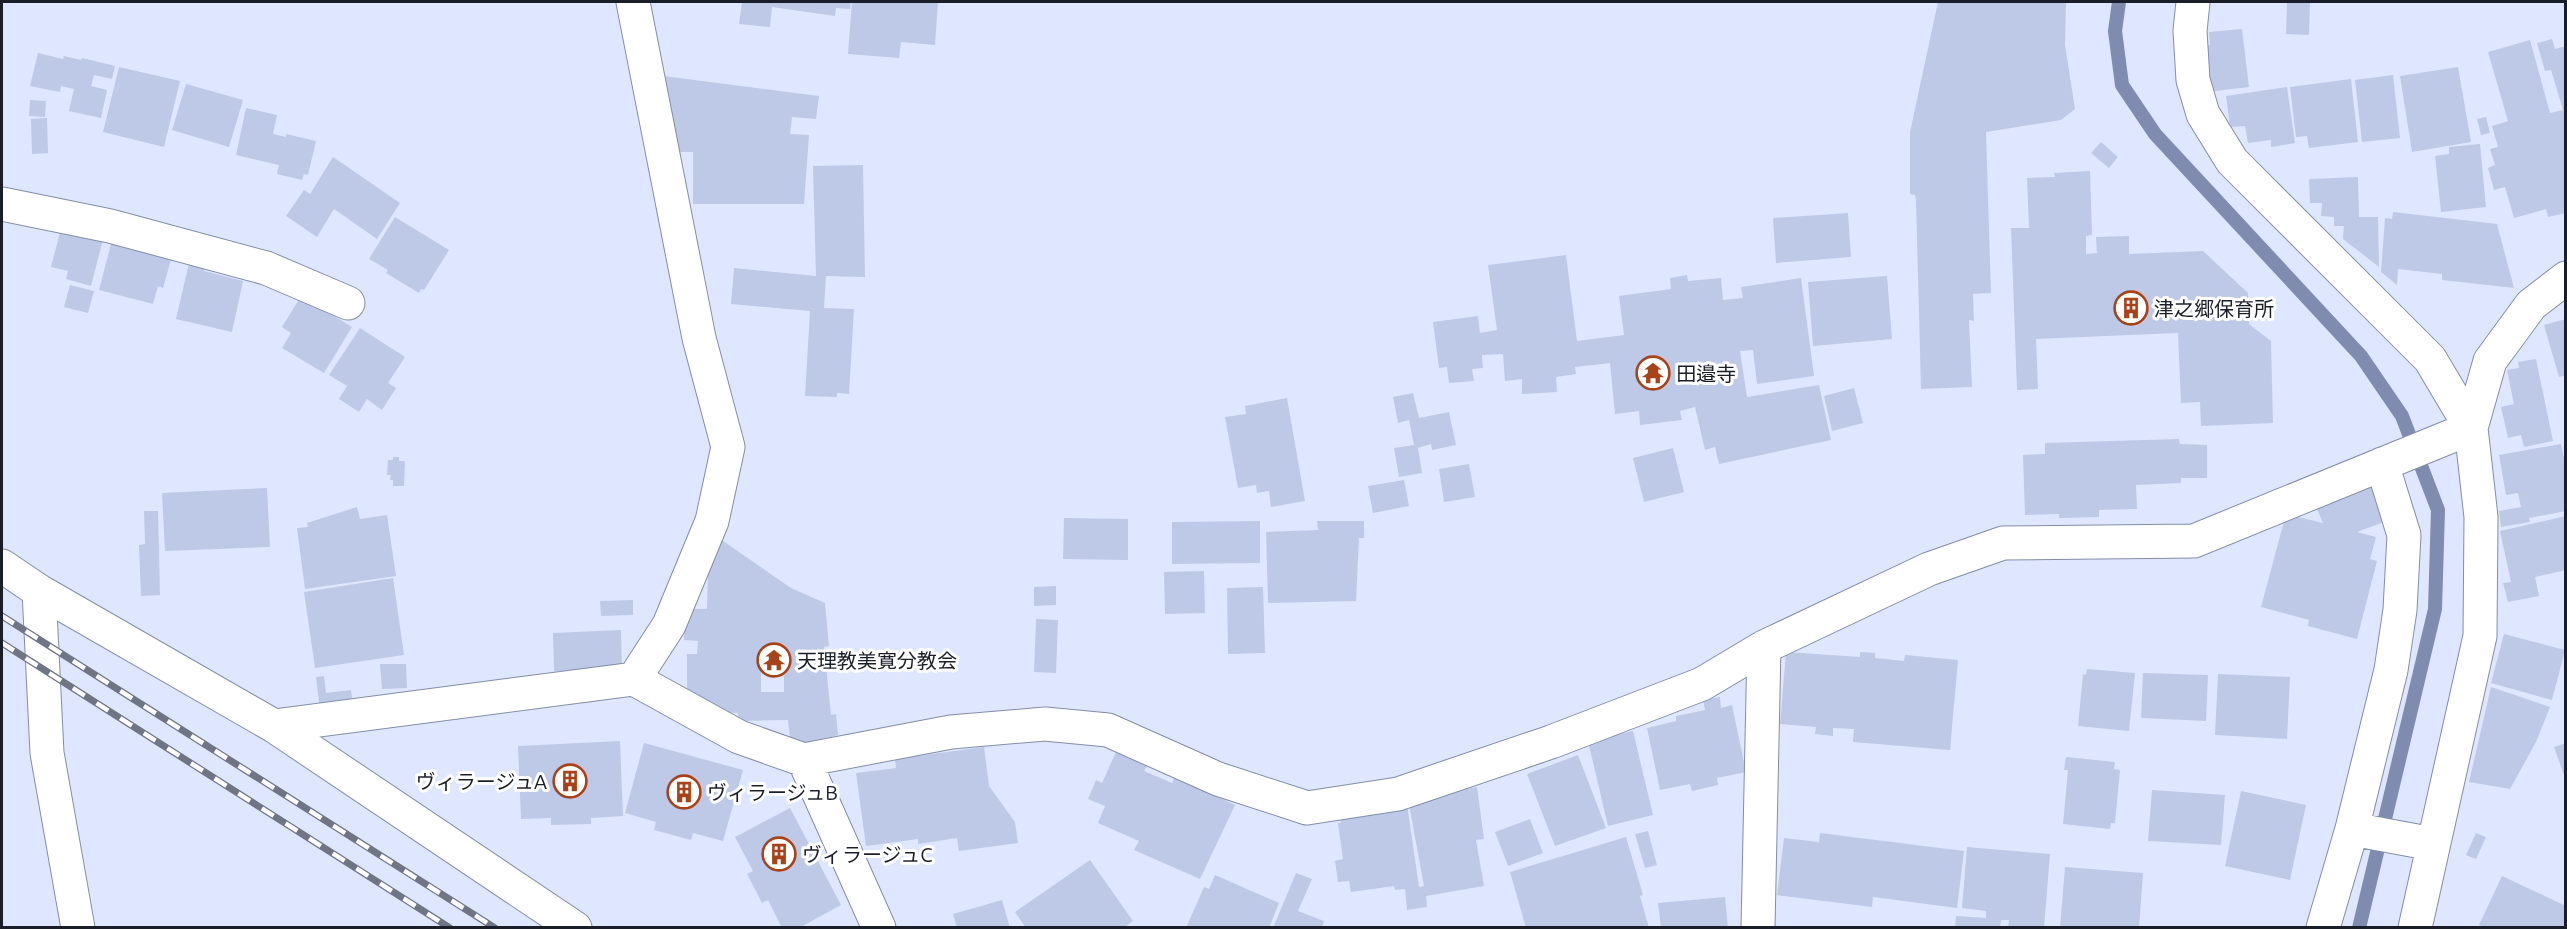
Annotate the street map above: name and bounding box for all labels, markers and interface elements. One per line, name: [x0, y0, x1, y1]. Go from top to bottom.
building icon: 津之郷保育所: [2113, 290, 2149, 326]
place label: 津之郷保育所: [2154, 297, 2274, 320]
temple icon: 田邉寺: [1635, 355, 1671, 391]
place label: 田邉寺: [1676, 362, 1736, 385]
temple icon: 天理教美寛分教会: [756, 642, 792, 678]
place label: 天理教美寛分教会: [797, 649, 957, 672]
building icon: ヴィラージュA: [552, 763, 588, 799]
place label: ヴィラージュA: [416, 770, 547, 793]
building icon: ヴィラージュB: [666, 774, 702, 810]
place label: ヴィラージュB: [707, 781, 838, 804]
building icon: ヴィラージュC: [761, 836, 797, 872]
place label: ヴィラージュC: [802, 843, 932, 866]

